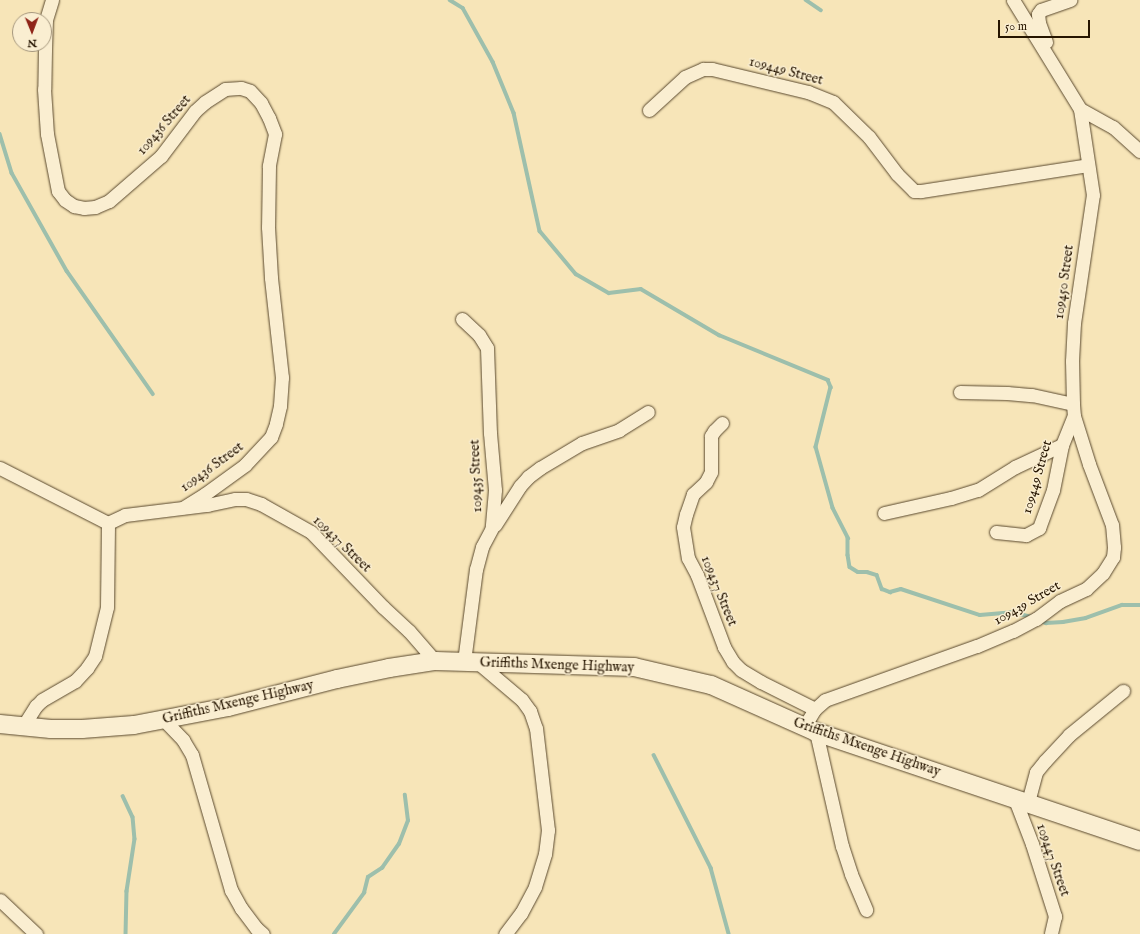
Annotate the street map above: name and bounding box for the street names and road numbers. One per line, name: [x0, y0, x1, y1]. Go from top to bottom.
street label: 109449 Street: [747, 53, 825, 89]
street label: 109436 Street: [133, 92, 195, 158]
street label: 109450 Street: [1050, 244, 1078, 320]
street label: 109436 Street: [177, 438, 247, 496]
street label: 109449 Street: [1018, 438, 1056, 516]
street label: 109435 Street: [466, 439, 486, 513]
street label: 109437 Street: [309, 512, 375, 576]
street label: 109437 Street: [697, 553, 741, 629]
street label: 109439 Street: [991, 577, 1063, 629]
street label: Griffiths Mxenge Highway: [479, 654, 635, 676]
street label: Griffiths Mxenge Highway: [161, 676, 315, 728]
street label: Griffiths Mxenge Highway: [791, 714, 943, 780]
street label: 109447 Street: [1033, 821, 1073, 899]

